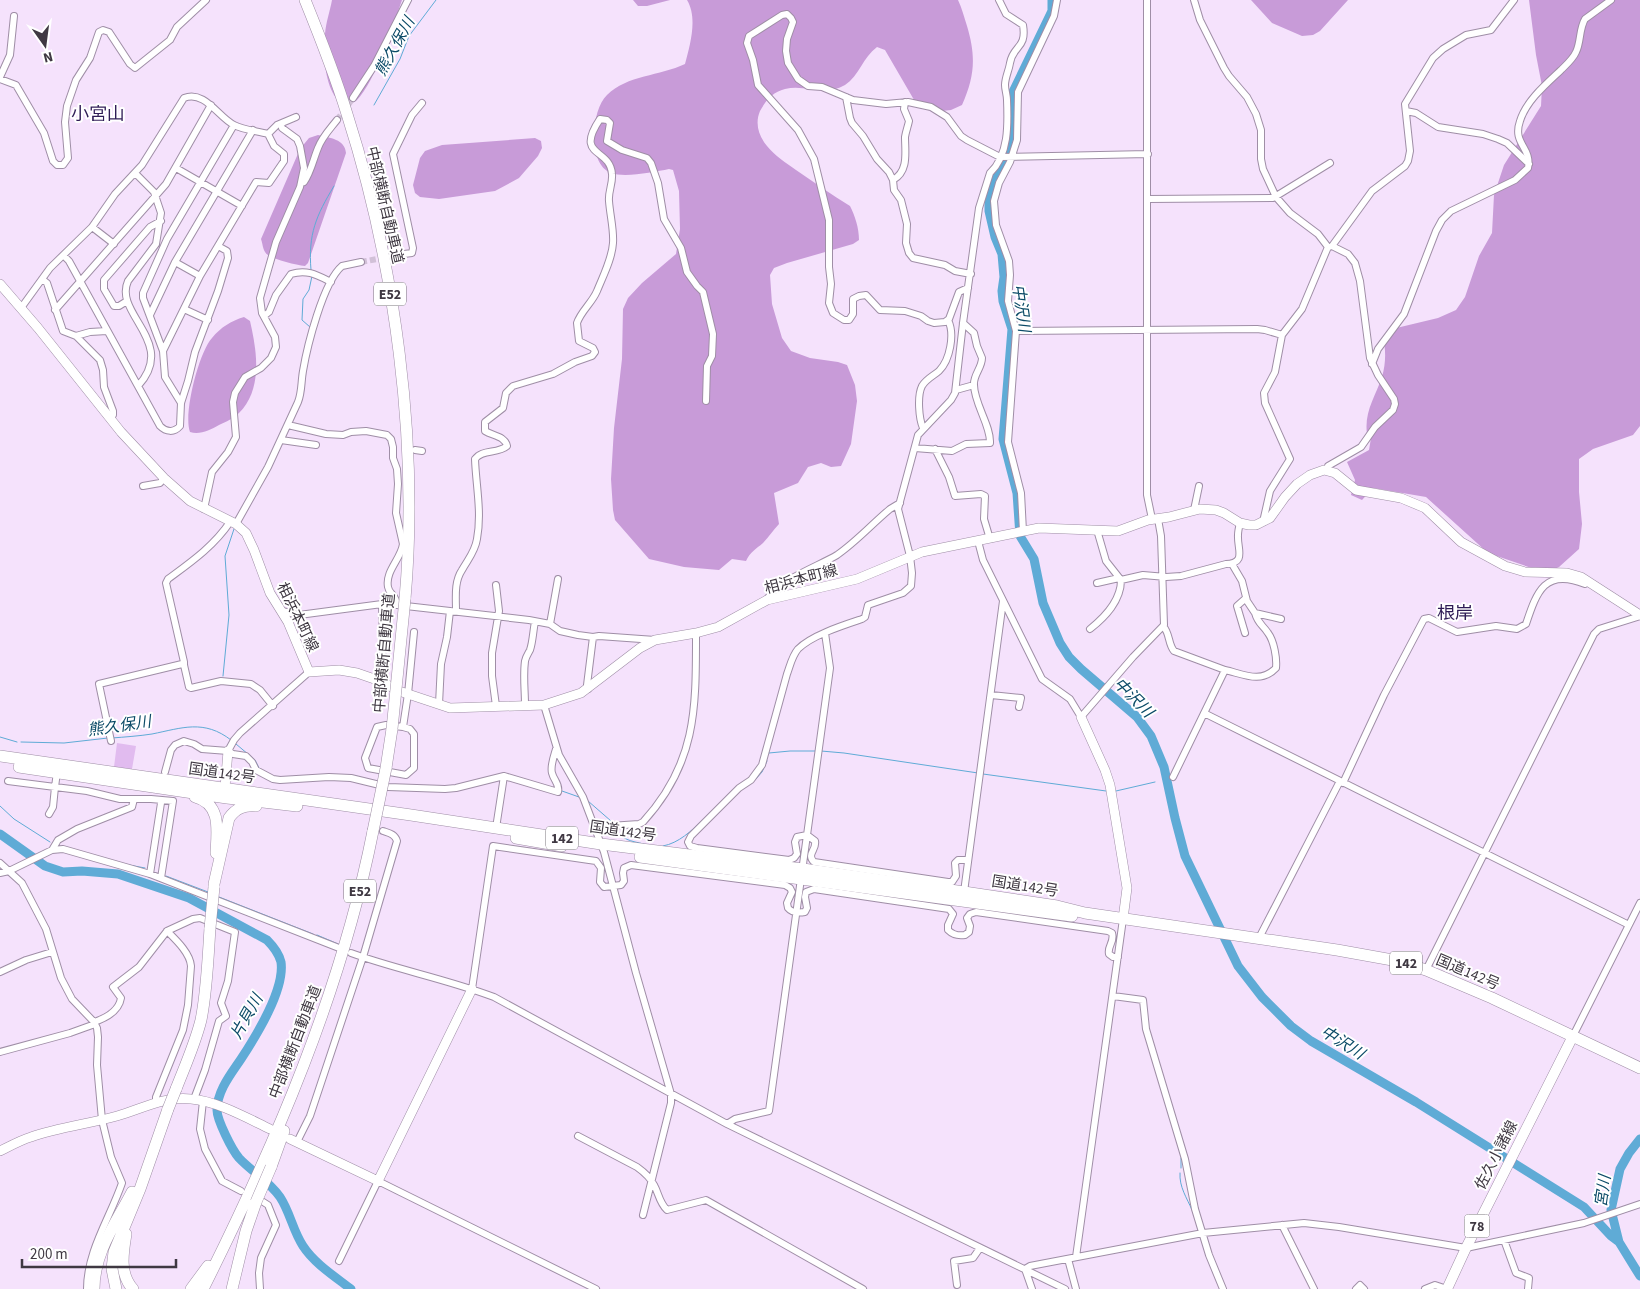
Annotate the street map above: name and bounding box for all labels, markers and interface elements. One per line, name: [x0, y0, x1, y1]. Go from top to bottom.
water label: 熊久保川: [370, 11, 421, 80]
north arrow: [20, 20, 70, 70]
text: N: [41, 46, 55, 67]
district label: 小宮山: [71, 102, 125, 127]
street label: 中部横断自動車道: [361, 144, 408, 266]
road number: E52: [374, 282, 406, 306]
water label: 中沢川: [1007, 283, 1036, 335]
street label: 相浜本町線: [762, 560, 840, 599]
street label: 相浜本町線: [272, 579, 323, 656]
street label: 中部横断自動車道: [369, 592, 400, 714]
district label: 根岸: [1437, 601, 1473, 626]
water label: 中沢川: [1109, 673, 1159, 724]
water label: 熊久保川: [86, 710, 154, 741]
street label: 国道142号: [187, 758, 257, 789]
street label: 国道142号: [588, 816, 658, 847]
road number: 142: [546, 826, 578, 850]
street label: 国道142号: [990, 871, 1060, 902]
road number: E52: [344, 879, 376, 902]
street label: 国道142号: [1433, 950, 1503, 995]
road number: 142: [1390, 951, 1422, 974]
street label: 中部横断自動車道: [264, 982, 327, 1102]
water label: 片貝川: [226, 988, 269, 1043]
water label: 中沢川: [1316, 1021, 1370, 1066]
street label: 佐久小諸線: [1470, 1117, 1523, 1193]
water label: 宮川: [1590, 1172, 1616, 1209]
road number: 78: [1464, 1214, 1490, 1238]
scale bar: [22, 1236, 176, 1268]
text: 200 m: [30, 1244, 68, 1265]

